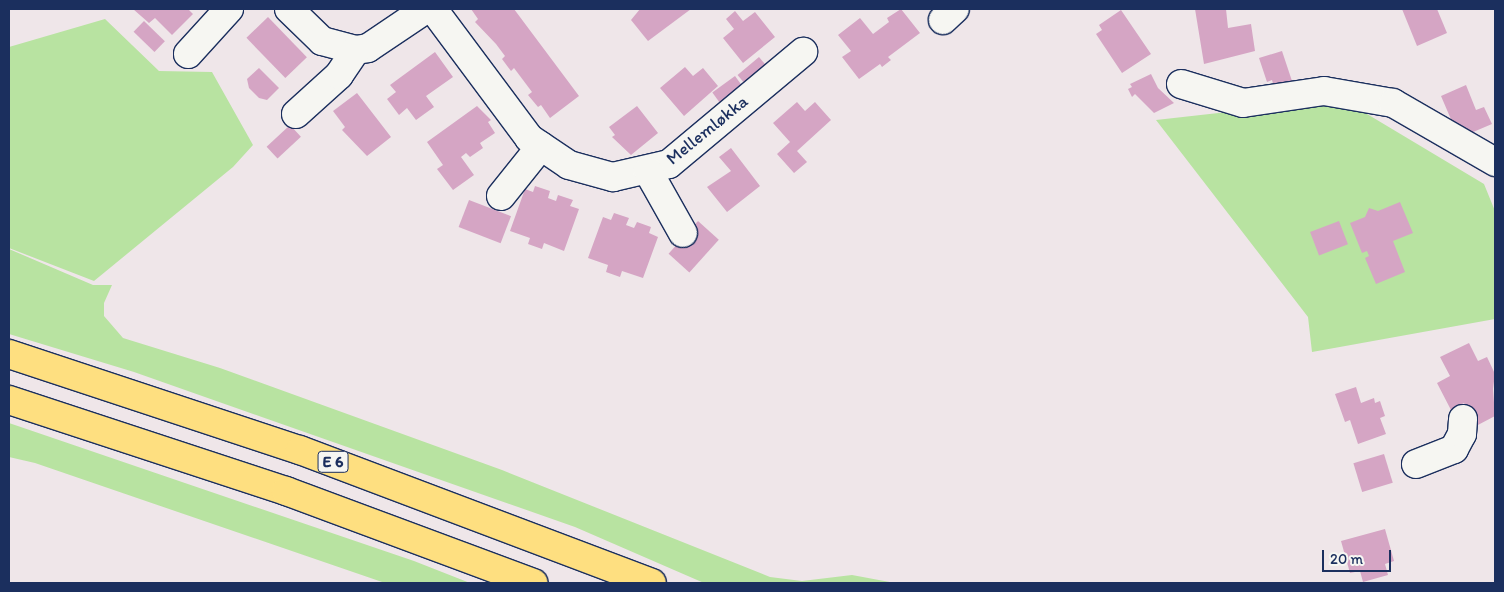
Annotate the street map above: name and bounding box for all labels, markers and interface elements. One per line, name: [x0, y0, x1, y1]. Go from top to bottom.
street label: Mellemløkka: [662, 91, 752, 169]
road number: E 6: [317, 448, 349, 476]
scale bar: [1324, 540, 1393, 572]
text: 20 m: [1330, 550, 1363, 568]

